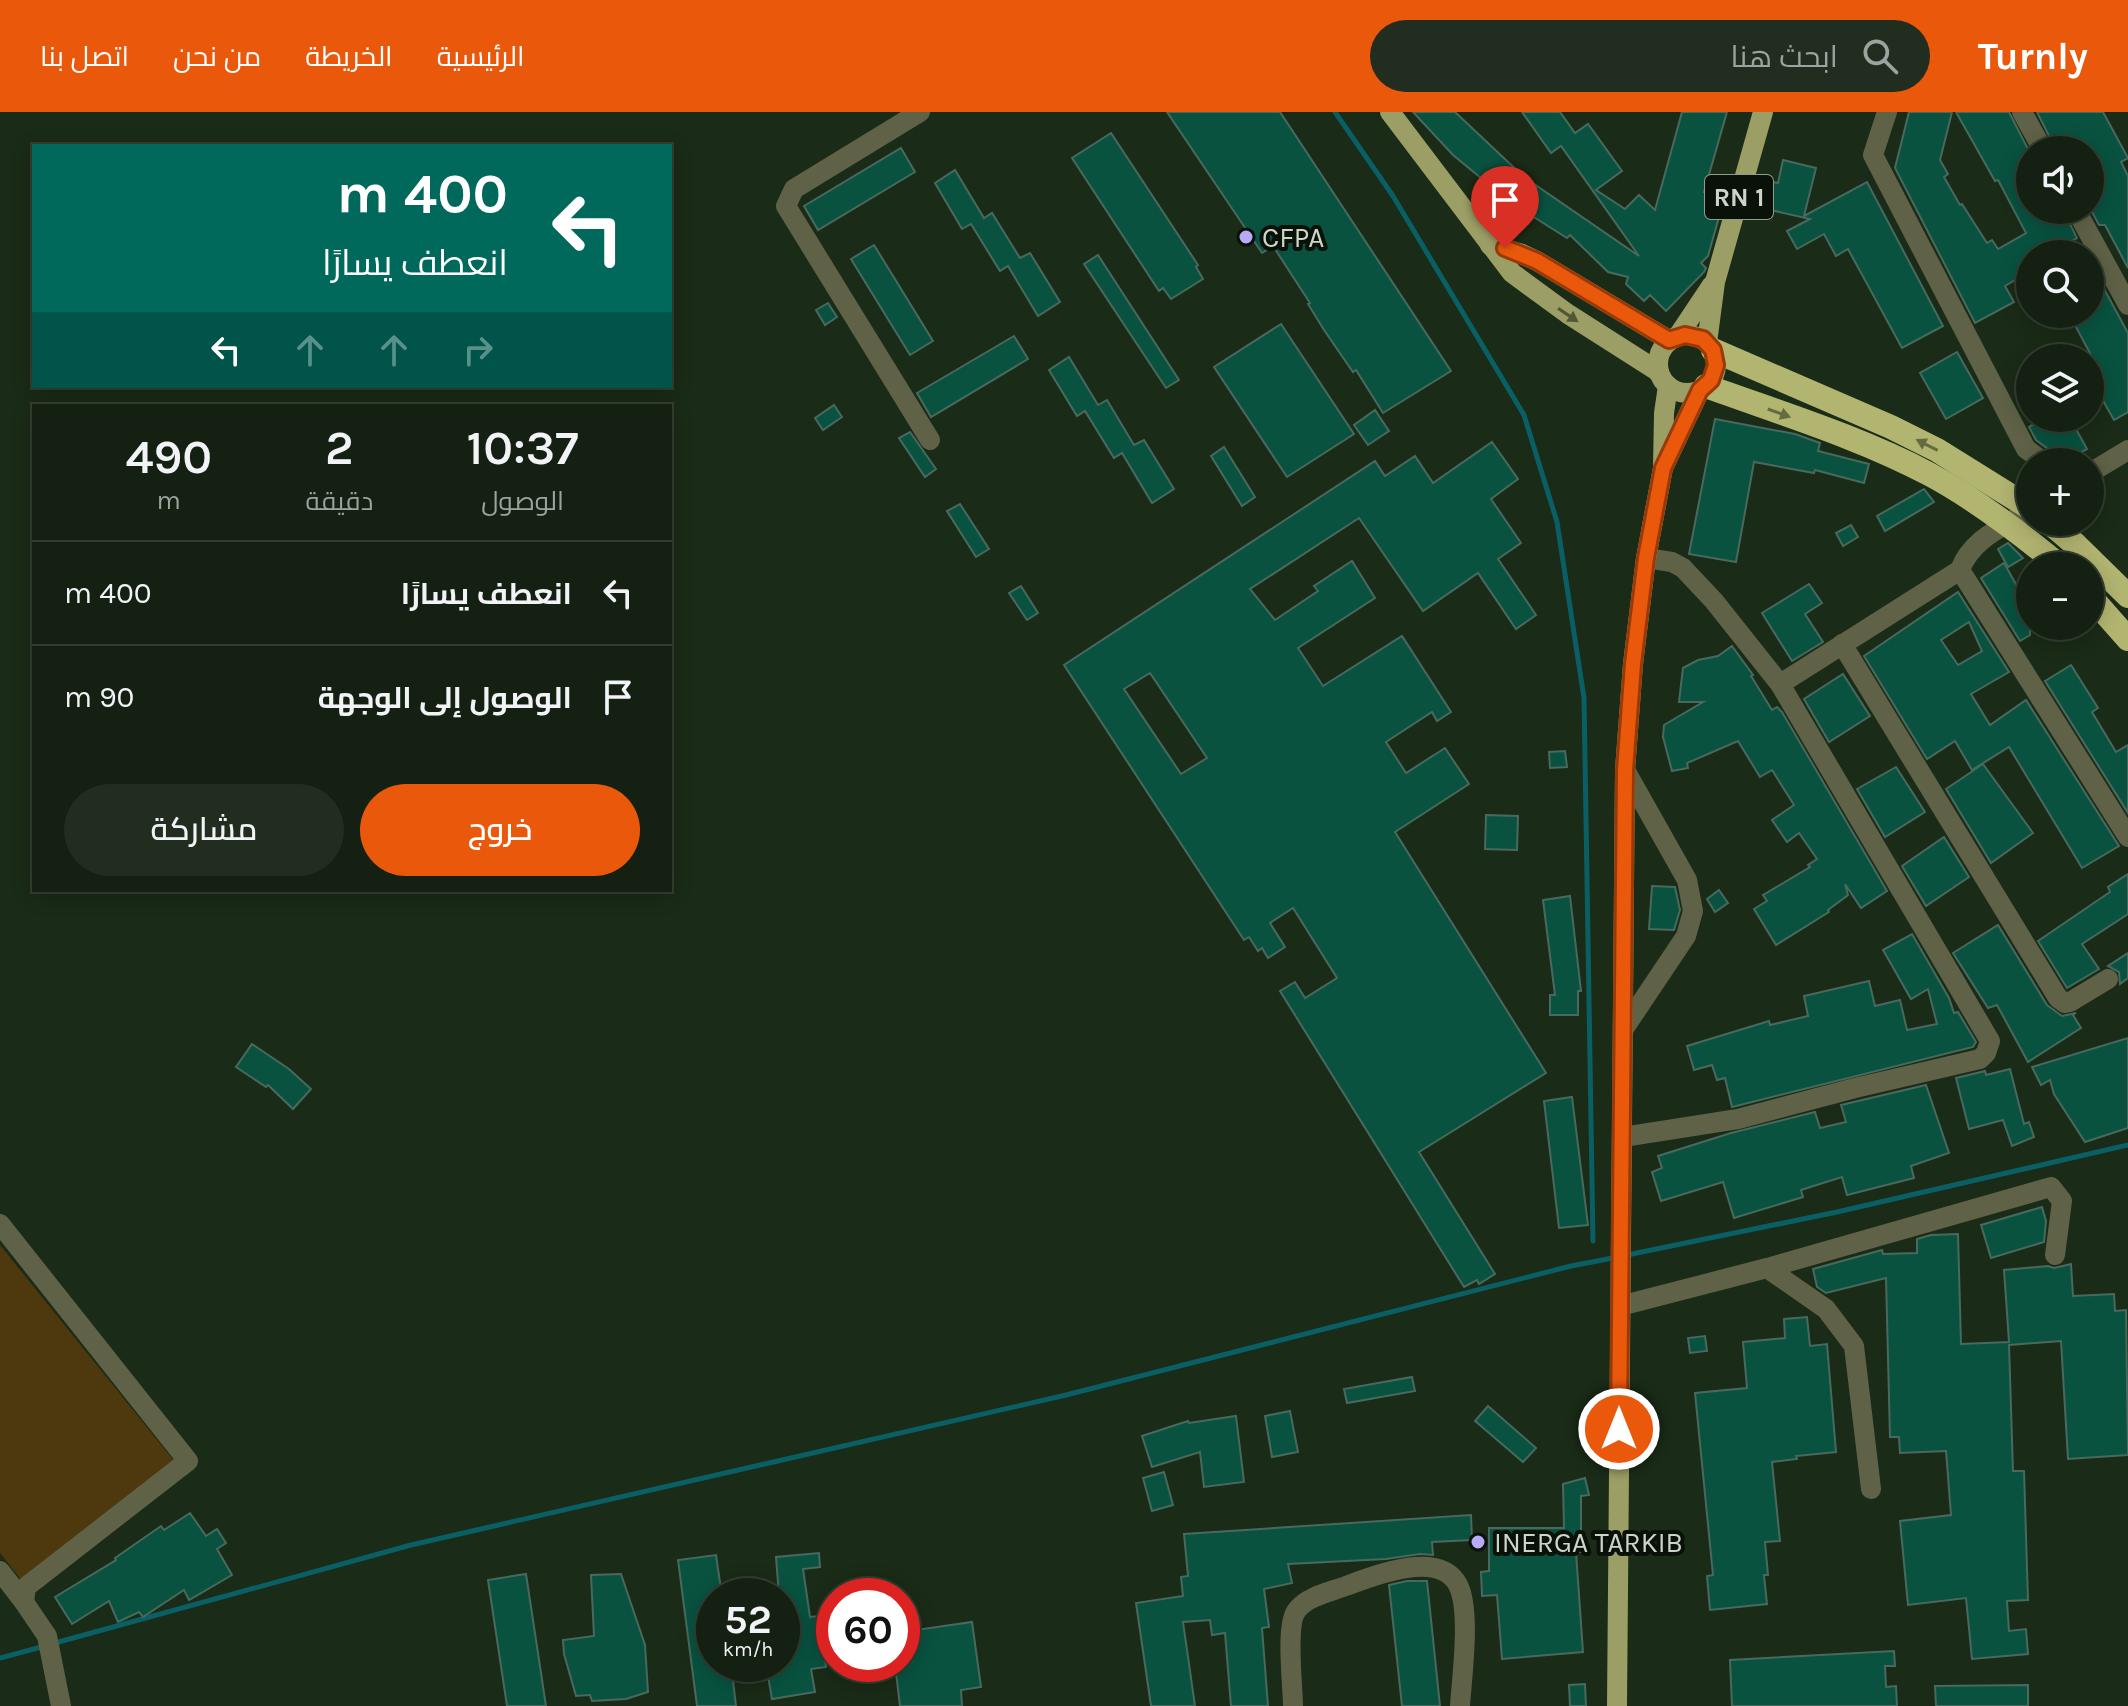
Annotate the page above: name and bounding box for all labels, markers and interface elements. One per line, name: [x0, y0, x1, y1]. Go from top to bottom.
search box: [1370, 20, 1930, 92]
icon: search: [1858, 34, 1902, 78]
text: Turnly: [1978, 34, 2088, 79]
text: ابحث هنا: [1730, 39, 1838, 75]
text: اتصل بنا: [40, 40, 129, 73]
text: من نحن: [173, 40, 261, 73]
text: الخريطة: [305, 40, 393, 73]
text: الرئيسية: [437, 40, 524, 73]
map controls: [2016, 136, 2104, 640]
button: sound: [2016, 136, 2104, 224]
text: 400 m: [337, 161, 508, 226]
pin: [1471, 166, 1539, 248]
road number: RN 1: [1705, 175, 1773, 219]
icon: left: [536, 176, 640, 280]
icon: arrive: [1483, 178, 1527, 222]
place label: CFPA: [1262, 221, 1324, 254]
marker: CFPA: [1237, 228, 1255, 246]
button: search: [2016, 240, 2104, 328]
text: انعطف يسارًا: [322, 242, 508, 284]
one-way arrow: [1558, 307, 1579, 322]
icon: left: [204, 328, 248, 372]
icon: ahead: [288, 328, 332, 372]
icon: ahead: [372, 328, 416, 372]
icon: right: [456, 328, 500, 372]
button: layers: [2016, 344, 2104, 432]
one-way arrow: [1767, 407, 1791, 420]
text: 2: [325, 420, 354, 476]
text: 10:37: [467, 420, 579, 476]
text: 490: [125, 429, 212, 485]
one-way arrow: [1915, 438, 1938, 451]
button: +: [2016, 448, 2104, 536]
text: m: [157, 485, 181, 516]
text: دقيقة: [306, 486, 373, 517]
text: الوصول: [481, 486, 564, 517]
button: −: [2016, 552, 2104, 640]
icon: left: [596, 571, 640, 615]
text: 400 m: [64, 575, 152, 611]
text: انعطف يسارًا: [401, 576, 572, 612]
icon: arrive: [596, 675, 640, 719]
text: 90 m: [64, 679, 134, 715]
text: الوصول إلى الوجهة: [318, 680, 572, 716]
button: مشاركة: [64, 784, 344, 876]
button: خروج: [360, 784, 640, 876]
position arrow: [1577, 1387, 1661, 1471]
place label: INERGA TARKIB: [1494, 1526, 1683, 1559]
marker: INERGA TARKIB: [1469, 1533, 1487, 1551]
speed limit sign: 60: [816, 1578, 920, 1682]
text: 52: [724, 1596, 772, 1643]
text: km/h: [723, 1638, 773, 1661]

